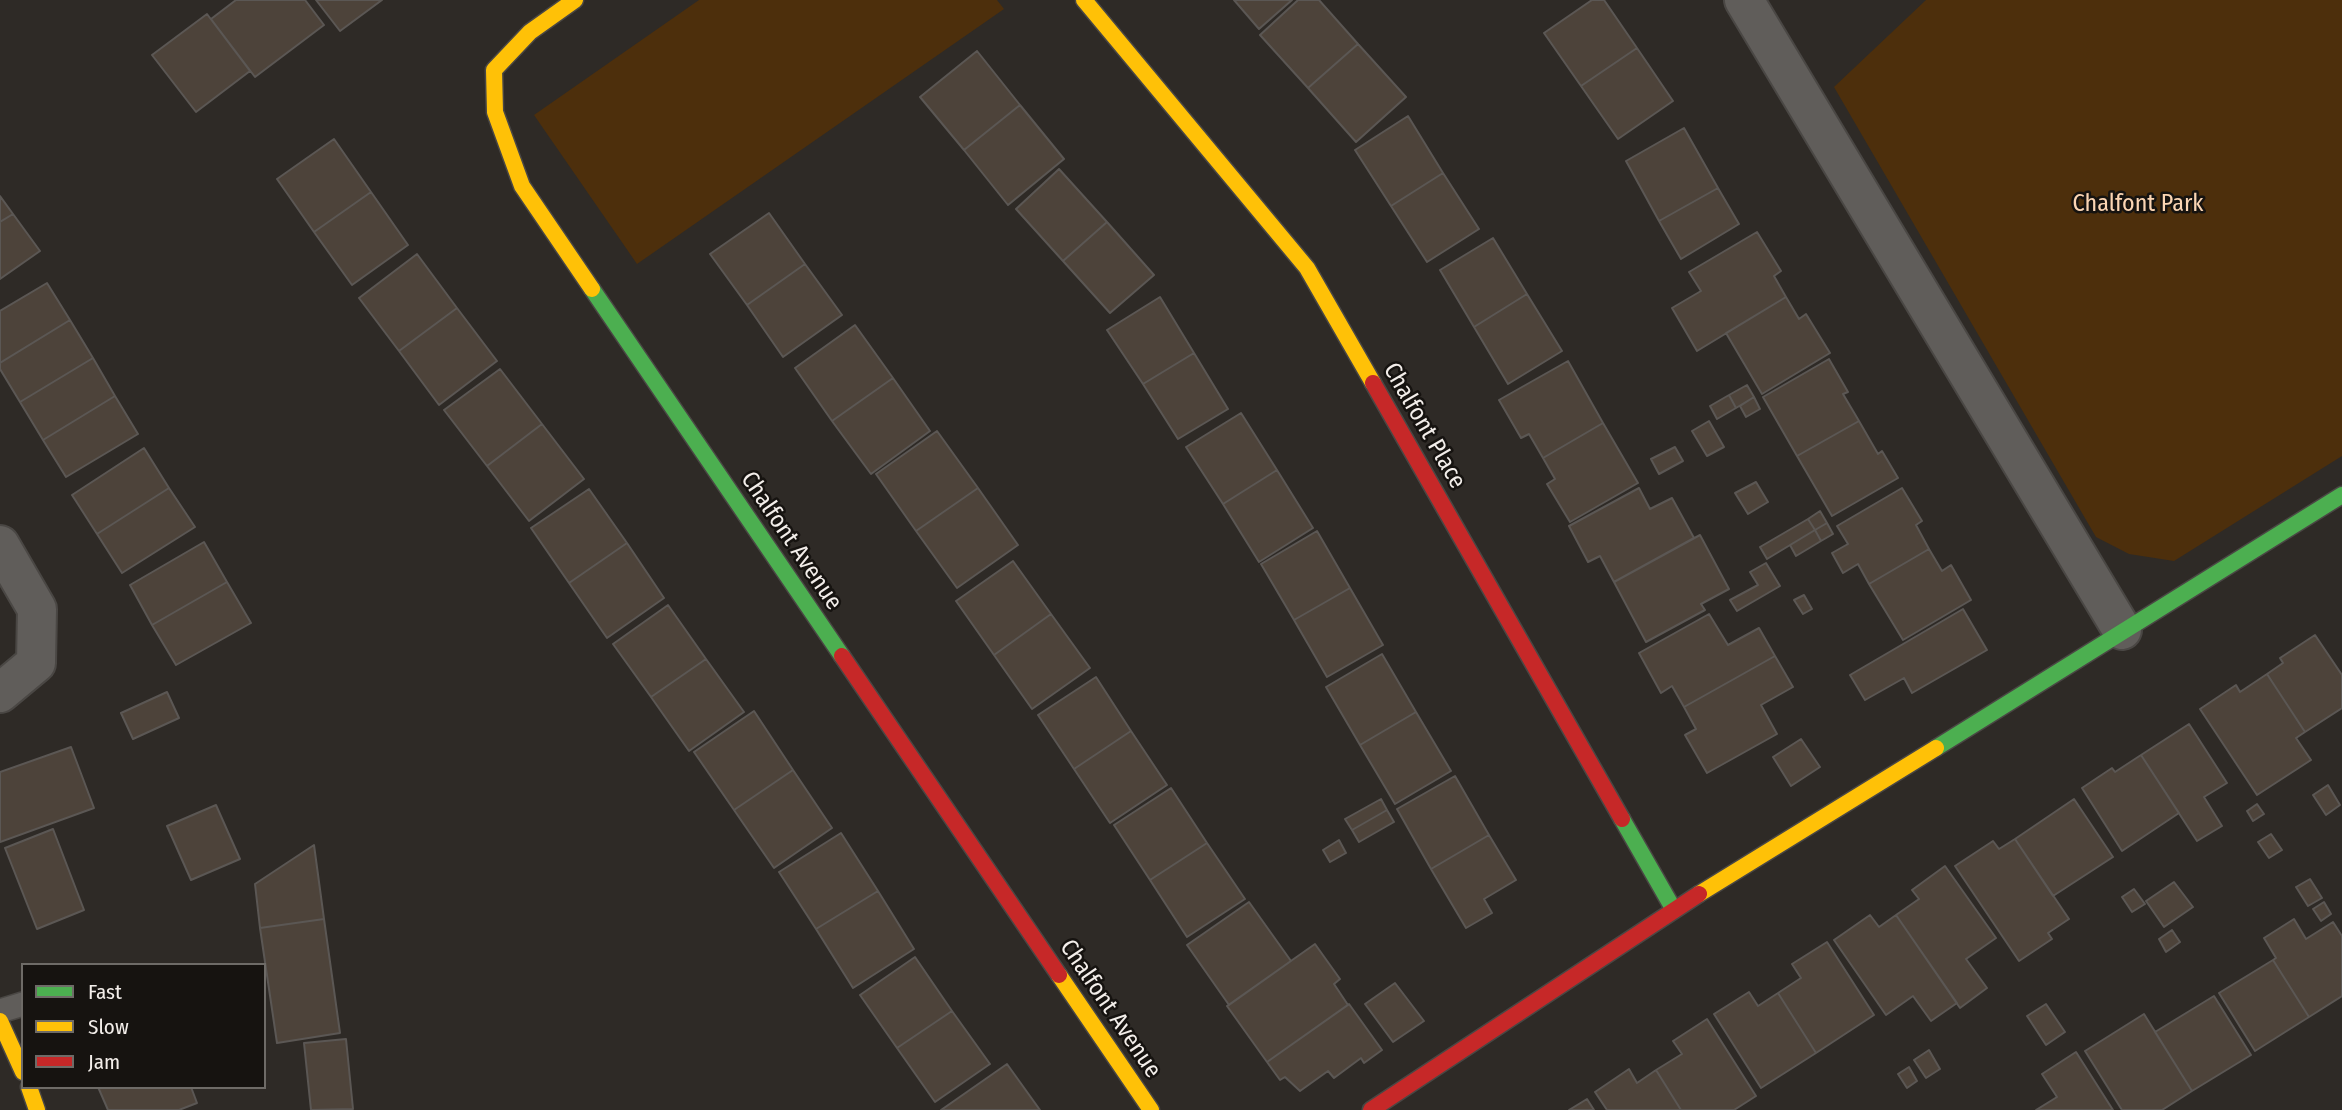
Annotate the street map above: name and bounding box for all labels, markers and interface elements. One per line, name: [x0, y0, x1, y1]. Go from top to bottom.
park label: Chalfont Park: [2073, 190, 2203, 218]
street label: Chalfont Place: [1376, 358, 1472, 494]
street label: Chalfont Avenue: [734, 466, 848, 616]
street label: Chalfont Avenue: [1053, 934, 1167, 1084]
legend: [21, 963, 266, 1089]
text: Fast: [88, 979, 122, 1005]
text: Slow: [88, 1014, 129, 1040]
text: Jam: [88, 1049, 120, 1075]

